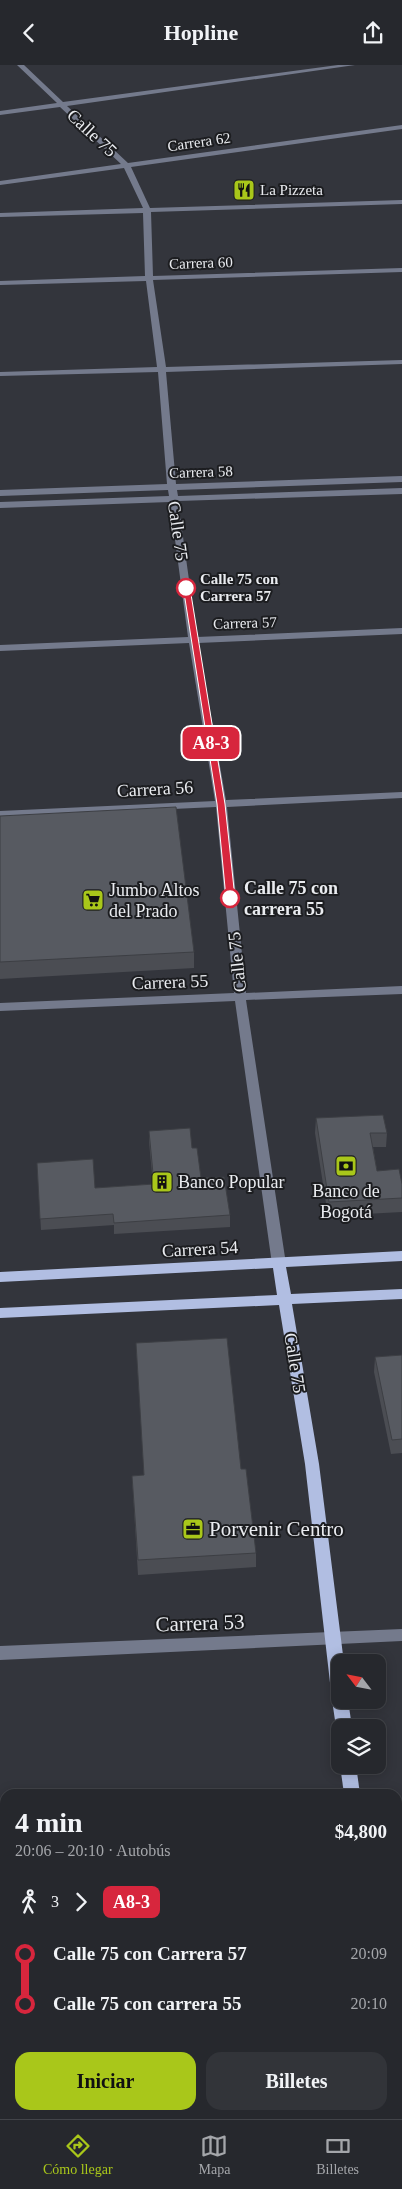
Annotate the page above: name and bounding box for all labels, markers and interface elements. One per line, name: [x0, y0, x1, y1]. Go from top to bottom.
icon: back: [15, 19, 43, 47]
icon: share: [359, 19, 387, 47]
text: Hopline: [164, 20, 238, 45]
street label: Calle 75: [63, 105, 121, 161]
street label: Carrera 62: [166, 130, 232, 154]
restaurant icon: La Pizzeta: [232, 178, 256, 202]
place label: La Pizzeta: [260, 182, 323, 198]
street label: Carrera 60: [169, 254, 233, 272]
street label: Carrera 58: [169, 463, 233, 481]
street label: Calle 75: [164, 500, 192, 562]
place label: Calle 75 con Carrera 57: [200, 571, 279, 604]
marker: Calle 75 con Carrera 57: [176, 578, 196, 598]
street label: Carrera 57: [213, 614, 278, 632]
line badge: A8-3: [176, 727, 246, 759]
text: A8-3: [193, 733, 230, 753]
street label: Carrera 56: [116, 777, 194, 801]
place label: Calle 75 con carrera 55: [244, 878, 338, 919]
place label: Jumbo Altos del Prado: [109, 880, 200, 921]
supermarket icon: Jumbo Altos del Prado: [81, 888, 105, 912]
marker: Calle 75 con carrera 55: [220, 888, 240, 908]
street label: Calle 75: [224, 931, 250, 993]
street label: Carrera 55: [131, 971, 209, 993]
bank icon: Banco de Bogotá: [334, 1154, 358, 1178]
building icon: Banco Popular: [150, 1170, 174, 1194]
place label: Banco Popular: [178, 1172, 284, 1192]
place label: Banco de Bogotá: [312, 1181, 380, 1222]
street label: Carrera 54: [161, 1237, 239, 1261]
street label: Calle 75: [280, 1332, 310, 1394]
office icon: Porvenir Centro: [181, 1517, 205, 1541]
place label: Porvenir Centro: [209, 1517, 344, 1541]
street label: Carrera 53: [155, 1609, 245, 1637]
north arrow: [331, 1654, 386, 1709]
map controls: [331, 1654, 386, 1774]
button: layers: [331, 1719, 386, 1774]
text: 4 min: [15, 1807, 83, 1838]
text: $4,800: [335, 1821, 387, 1842]
text: 20:06 – 20:10 · Autobús: [15, 1842, 171, 1859]
icon: walk: [15, 1888, 43, 1916]
icon: forward: [67, 1888, 95, 1916]
text: A8-3: [113, 1892, 150, 1912]
text: 3: [51, 1893, 59, 1910]
text: Calle 75 con Carrera 57: [53, 1943, 247, 1964]
text: 20:09: [351, 1945, 387, 1962]
text: Calle 75 con carrera 55: [53, 1993, 242, 2014]
text: 20:10: [351, 1995, 387, 2012]
button: Iniciar: [15, 2052, 196, 2110]
button: Billetes: [206, 2052, 387, 2110]
tab: Cómo llegar: [43, 2132, 113, 2178]
tab: Mapa: [198, 2132, 230, 2178]
tab: Billetes: [316, 2132, 359, 2178]

